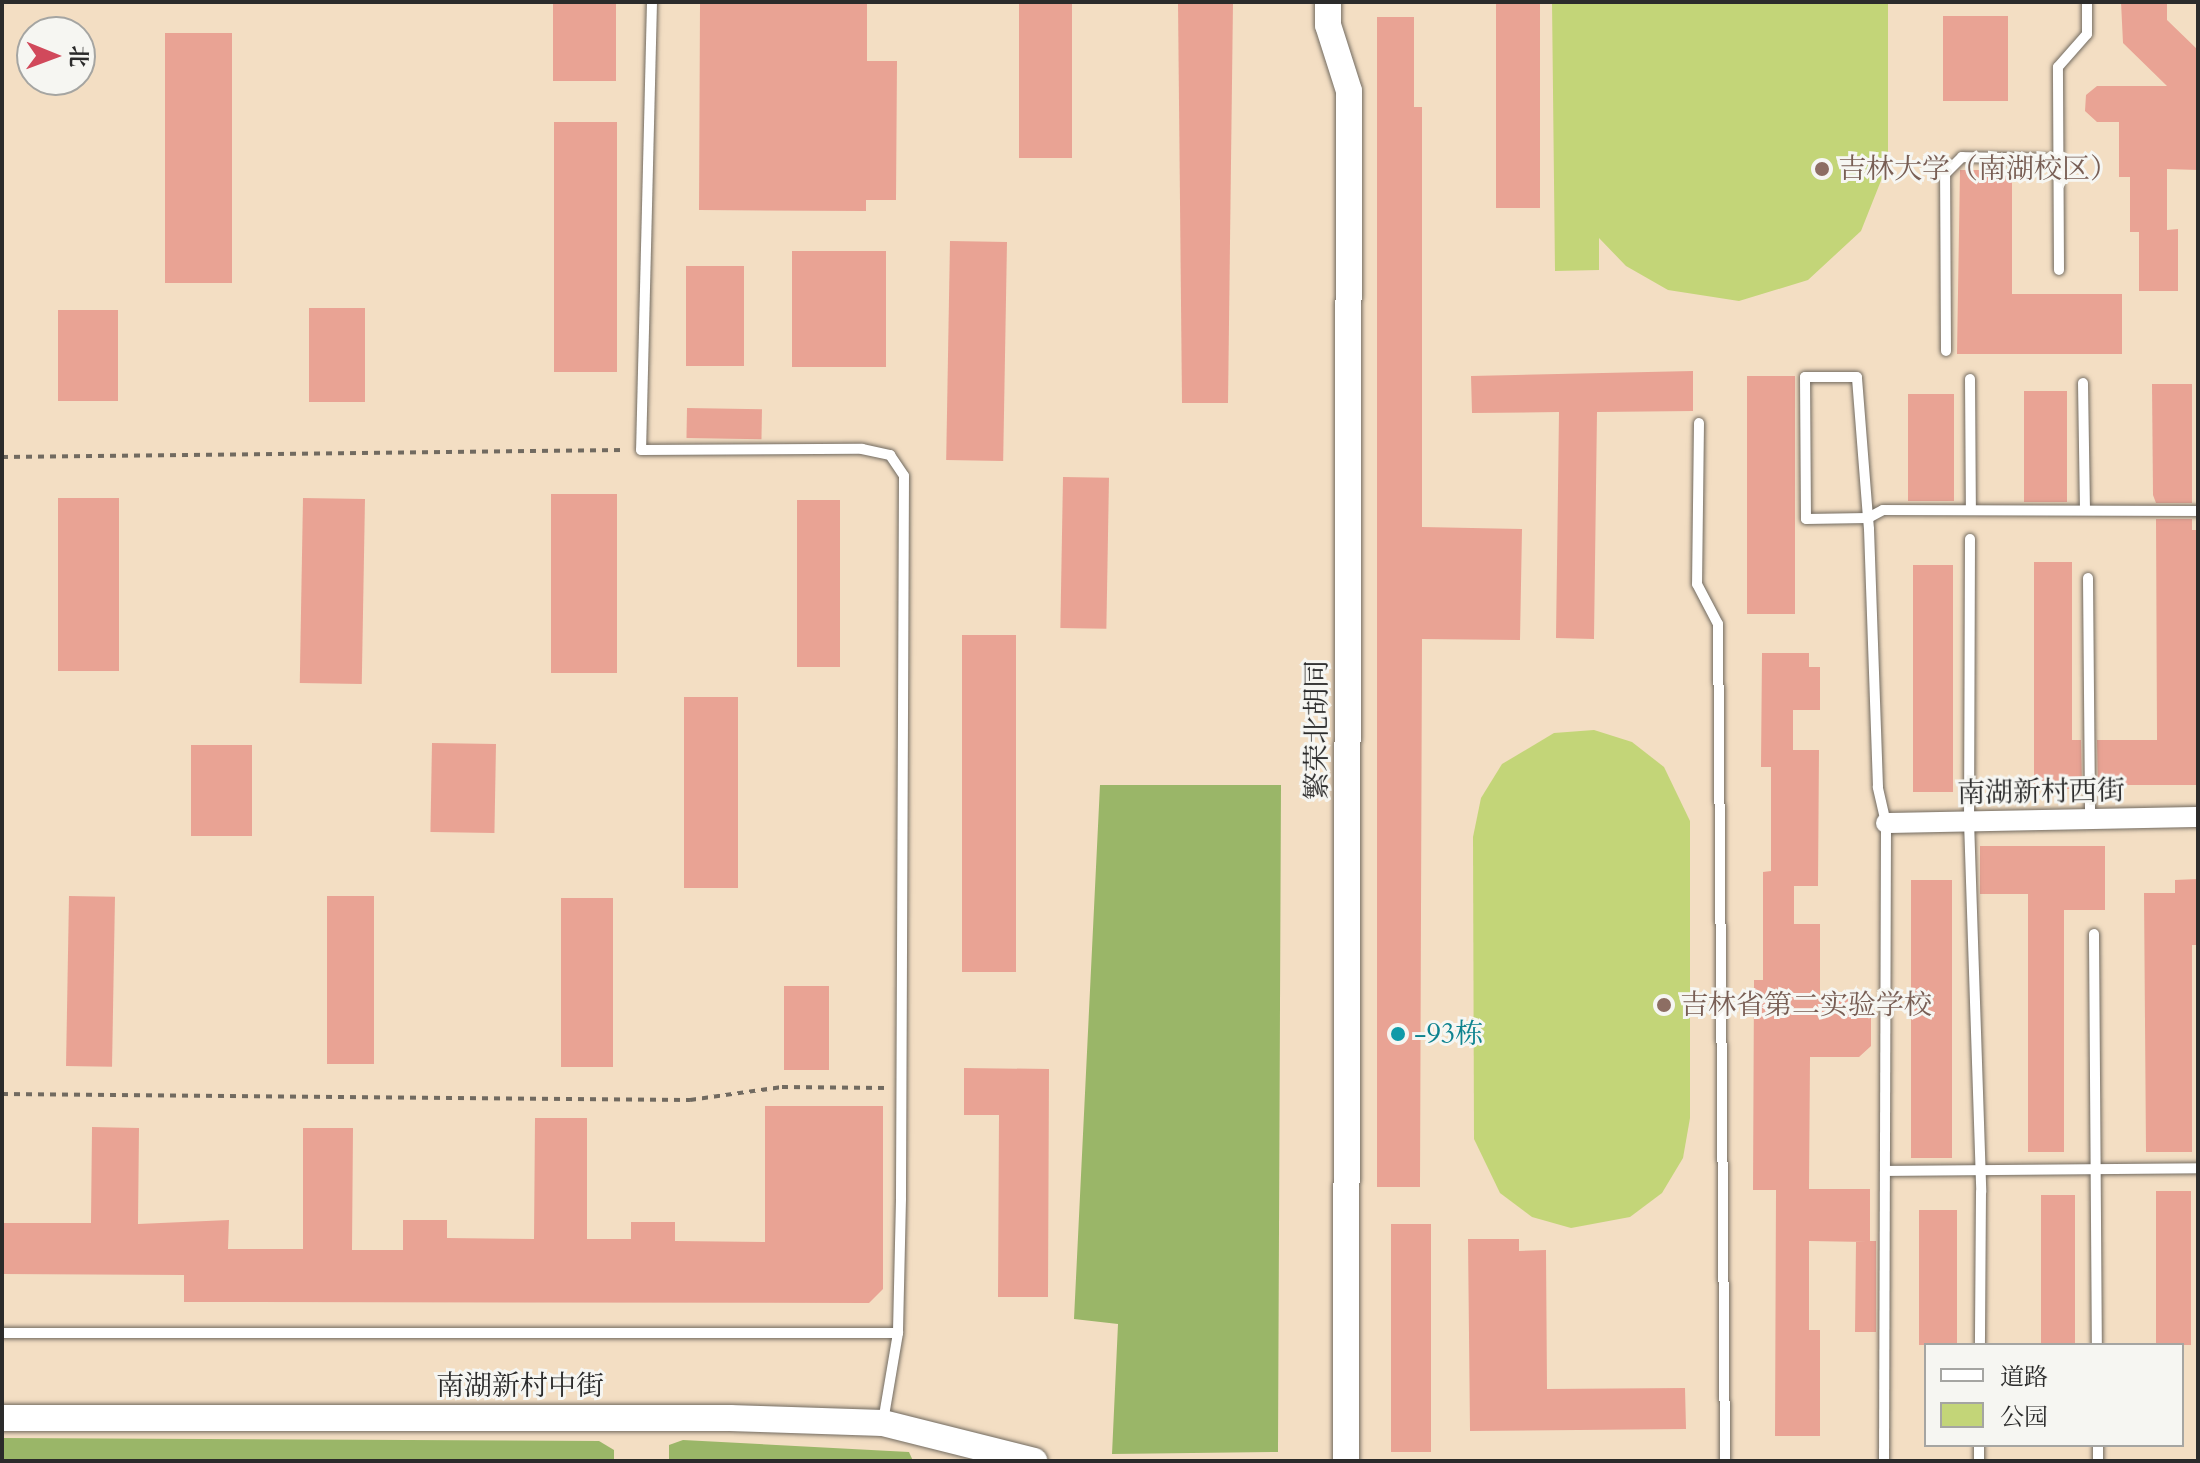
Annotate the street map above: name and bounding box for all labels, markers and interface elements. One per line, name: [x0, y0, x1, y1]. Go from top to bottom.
north arrow: [16, 16, 96, 96]
text: 北: [63, 45, 93, 68]
place label: 吉林大学（南湖校区）: [1838, 152, 2118, 186]
marker: 吉林大学（南湖校区）: [1813, 160, 1831, 178]
street label: 繁荣北胡同: [1300, 660, 1334, 800]
street label: 南湖新村西街: [1957, 774, 2125, 810]
place label: 吉林省第二实验学校: [1680, 988, 1932, 1022]
marker: 吉林省第二实验学校: [1655, 996, 1673, 1014]
place label: -93栋: [1414, 1017, 1483, 1051]
marker: -93栋: [1389, 1025, 1407, 1043]
legend: [1924, 1343, 2184, 1447]
text: 道路: [2000, 1361, 2048, 1394]
street label: 南湖新村中街: [436, 1369, 604, 1403]
text: 公园: [2000, 1401, 2048, 1434]

